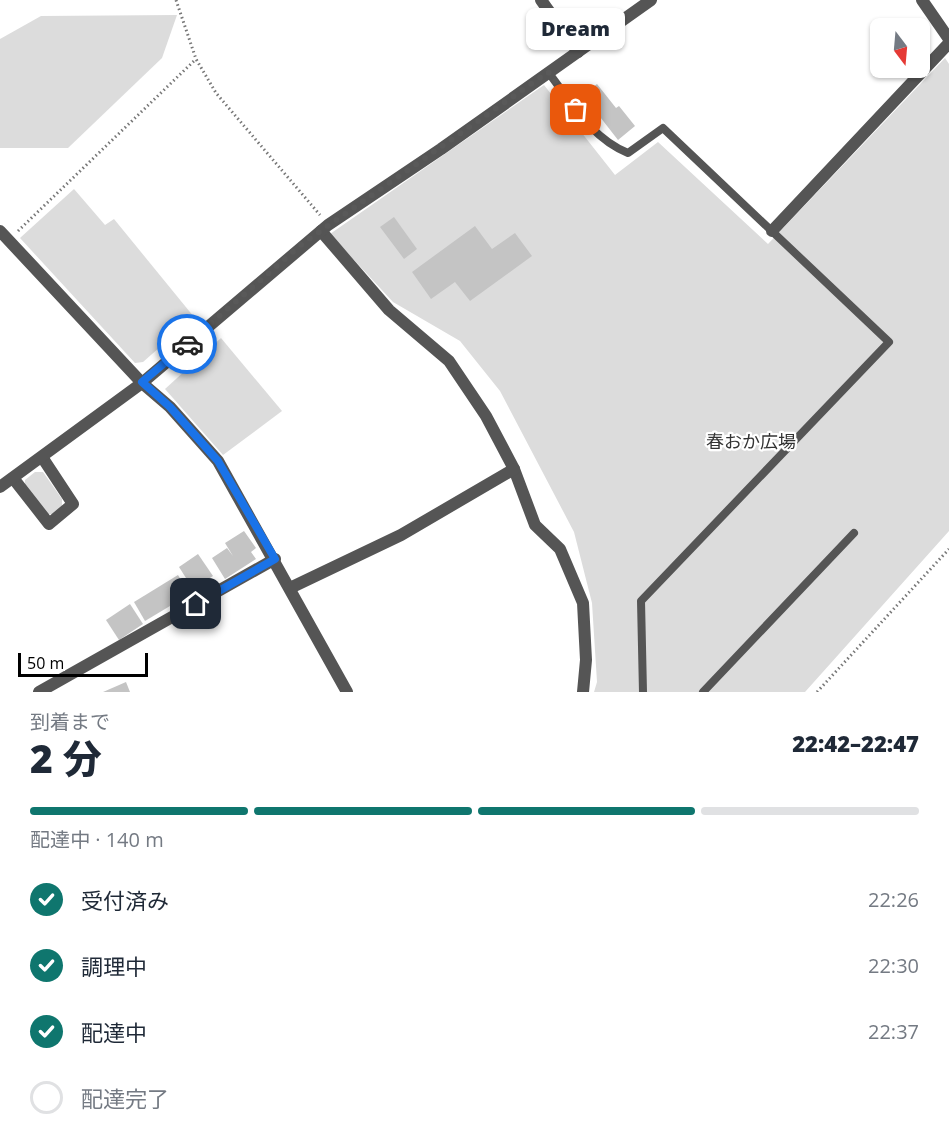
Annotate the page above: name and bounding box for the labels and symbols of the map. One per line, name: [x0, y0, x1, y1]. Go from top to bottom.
callout: Dream: [526, 8, 626, 50]
north arrow: [870, 18, 930, 78]
pin: [550, 84, 601, 135]
courier: [157, 314, 217, 374]
park label: 春おか広場: [706, 429, 796, 453]
pin: [170, 578, 221, 629]
scale bar: [18, 650, 148, 678]

